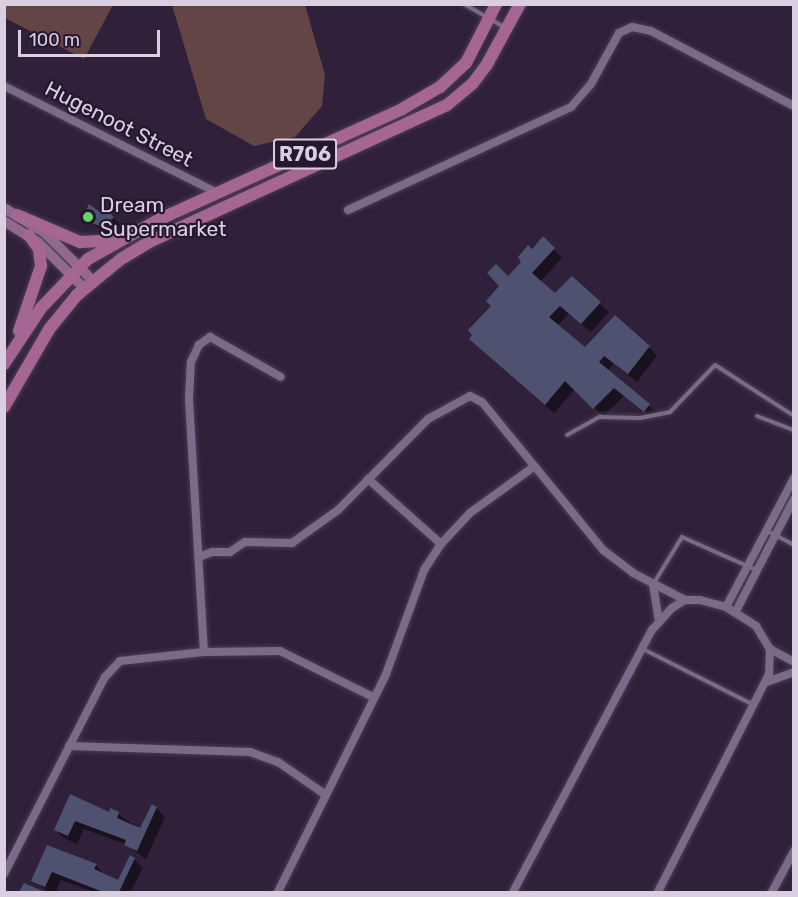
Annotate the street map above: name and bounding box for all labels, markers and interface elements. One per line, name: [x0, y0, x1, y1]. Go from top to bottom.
scale bar: [21, 18, 164, 56]
text: 100 m: [29, 29, 80, 51]
street label: Hugenoot Street: [41, 76, 197, 172]
road number: R706: [272, 137, 338, 171]
place label: Dream Supermarket: [100, 192, 226, 242]
marker: Dream Supermarket: [81, 210, 95, 224]

